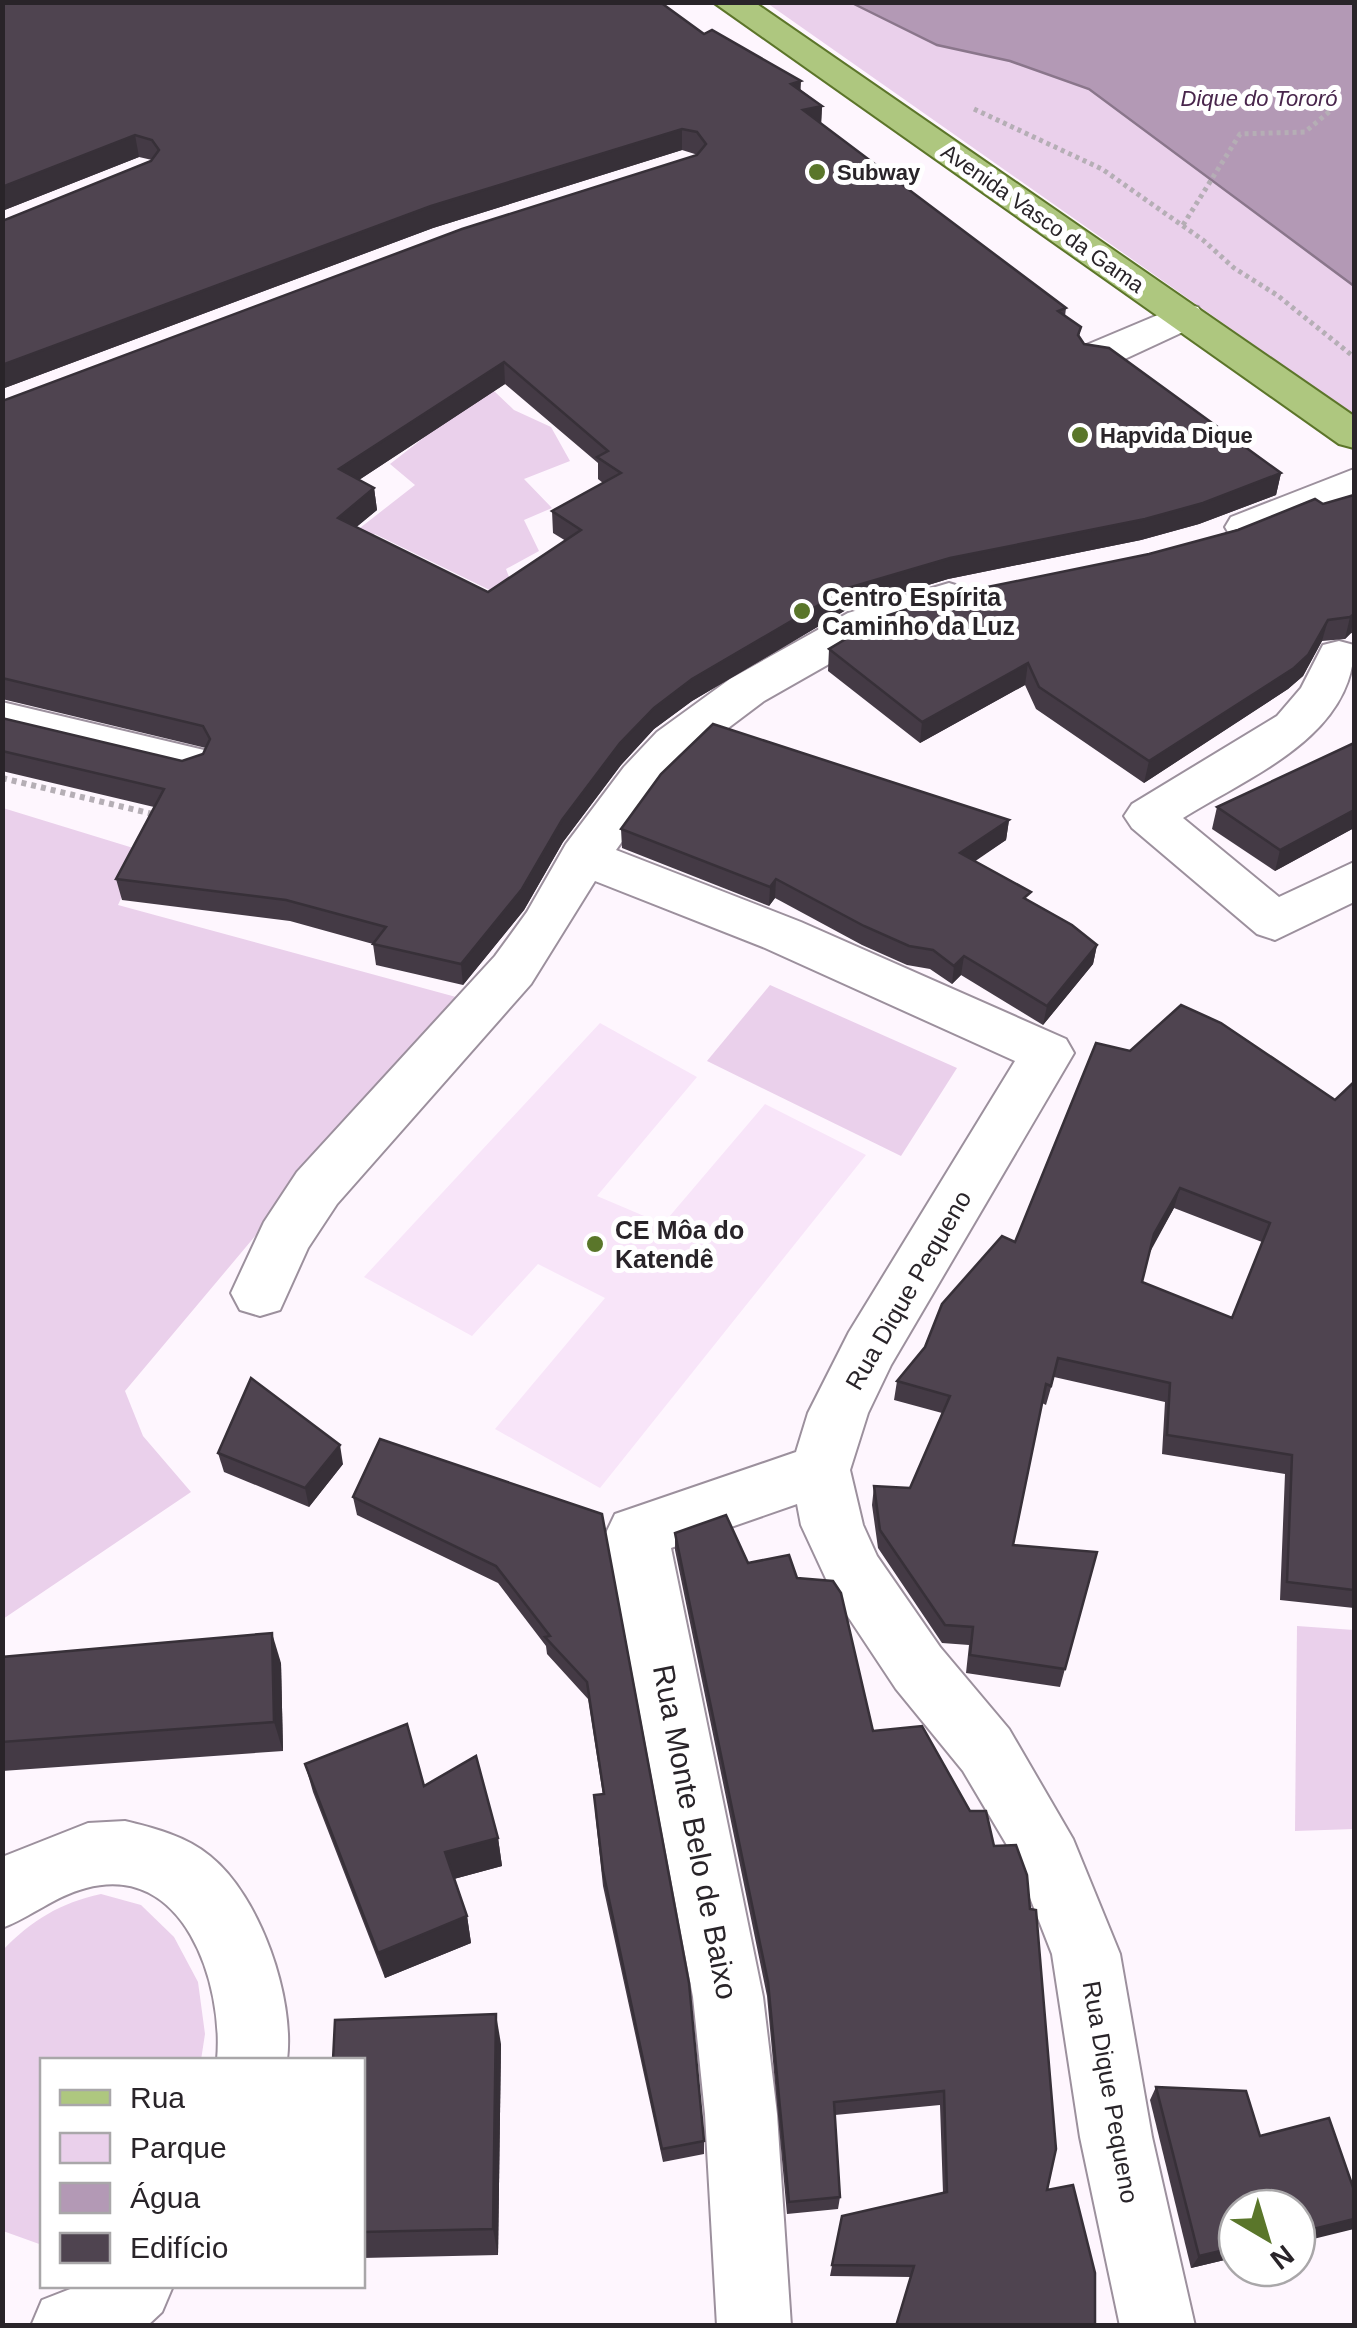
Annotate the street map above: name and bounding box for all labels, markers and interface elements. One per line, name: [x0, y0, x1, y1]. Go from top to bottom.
water label: Dique do Tororó: [1181, 86, 1337, 111]
street label: Avenida Vasco da Gama: [937, 139, 1149, 298]
place label: Subway: [837, 160, 921, 185]
marker: Subway: [806, 161, 828, 183]
place label: Hapvida Dique: [1100, 423, 1253, 448]
marker: Hapvida Dique: [1069, 424, 1091, 446]
place label: Centro Espírita Caminho da Luz: [822, 583, 1015, 640]
marker: Centro Espírita Caminho da Luz: [791, 600, 813, 622]
street label: Rua Dique Pequeno: [840, 1185, 976, 1395]
place label: CE Môa do Katendê: [615, 1216, 744, 1273]
marker: CE Môa do Katendê: [584, 1233, 606, 1255]
street label: Rua Monte Belo de Baixo: [647, 1662, 744, 2002]
street label: Rua Dique Pequeno: [1078, 1979, 1144, 2205]
legend: [40, 2058, 365, 2288]
text: Rua: [130, 2081, 185, 2114]
text: Parque: [130, 2131, 227, 2164]
text: Água: [130, 2181, 200, 2214]
north arrow: [1217, 2188, 1317, 2288]
text: Edifício: [130, 2231, 228, 2264]
text: N: [1265, 2239, 1300, 2276]

